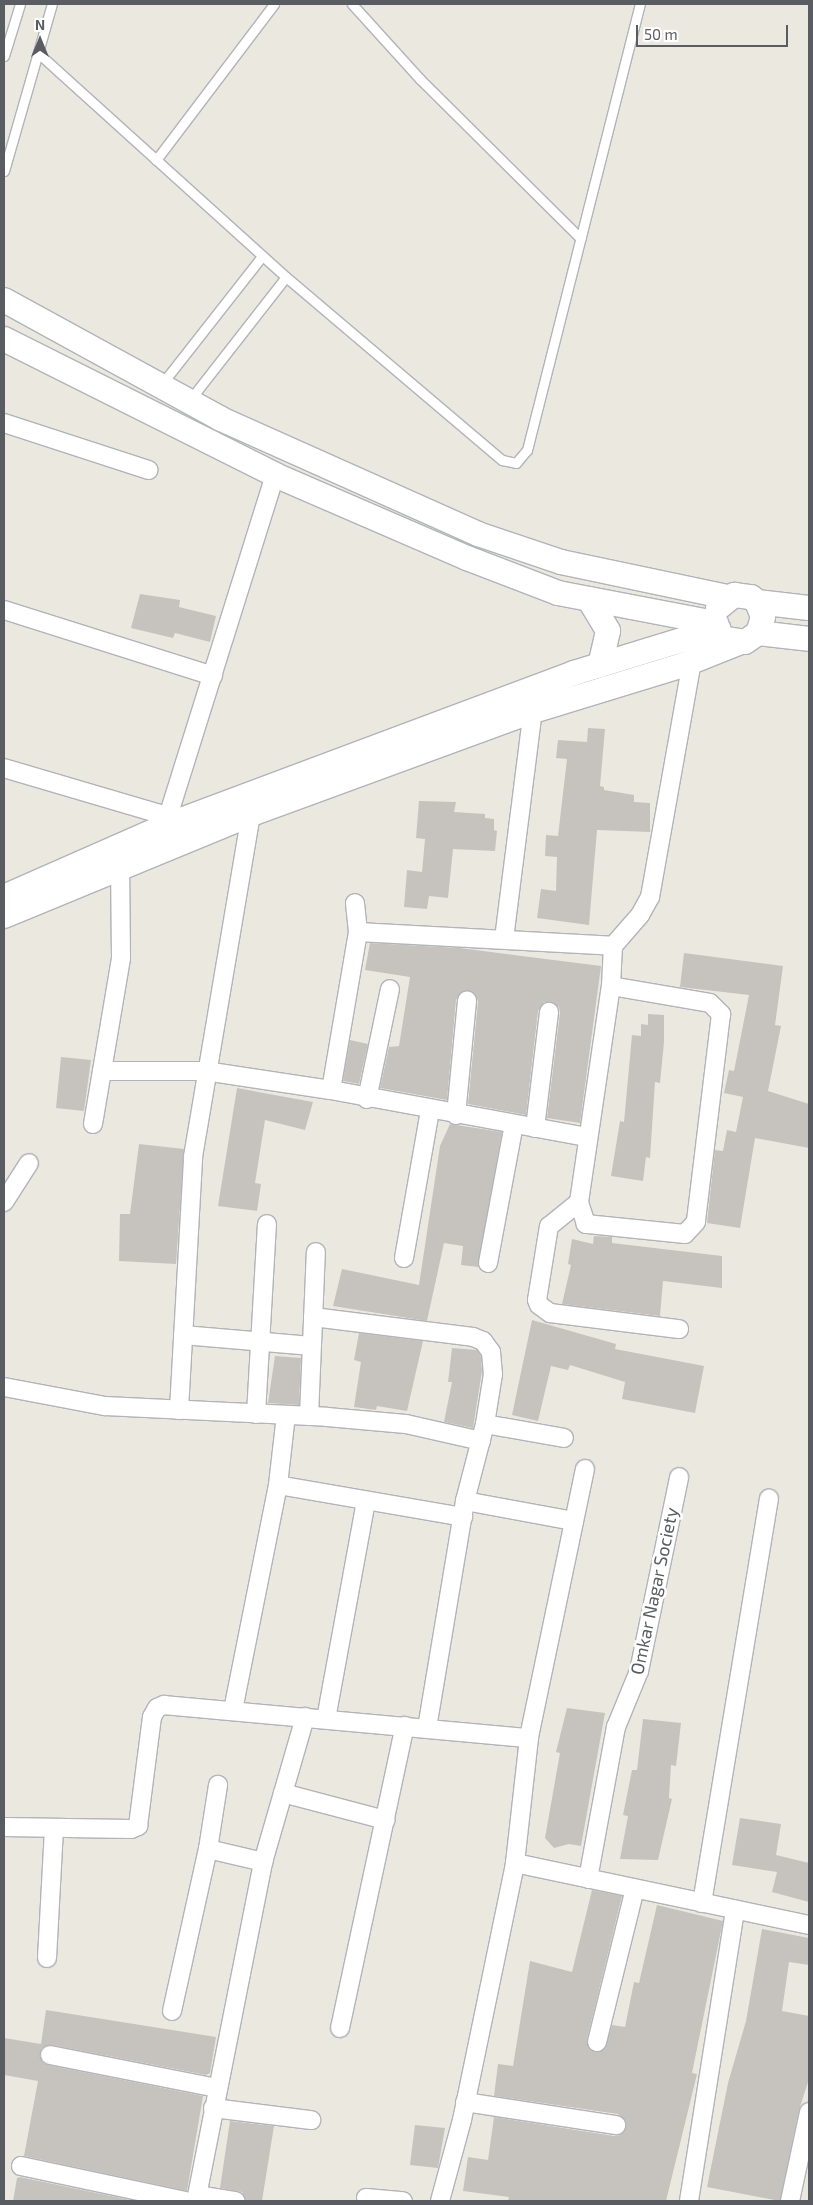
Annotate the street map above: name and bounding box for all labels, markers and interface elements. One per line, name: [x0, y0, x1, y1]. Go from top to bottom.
north arrow: [15, 15, 65, 65]
scale bar: [638, 15, 790, 47]
text: N: [35, 16, 45, 33]
text: 50 m: [644, 25, 678, 43]
street label: Omkar Nagar Society: [626, 1505, 682, 1677]

